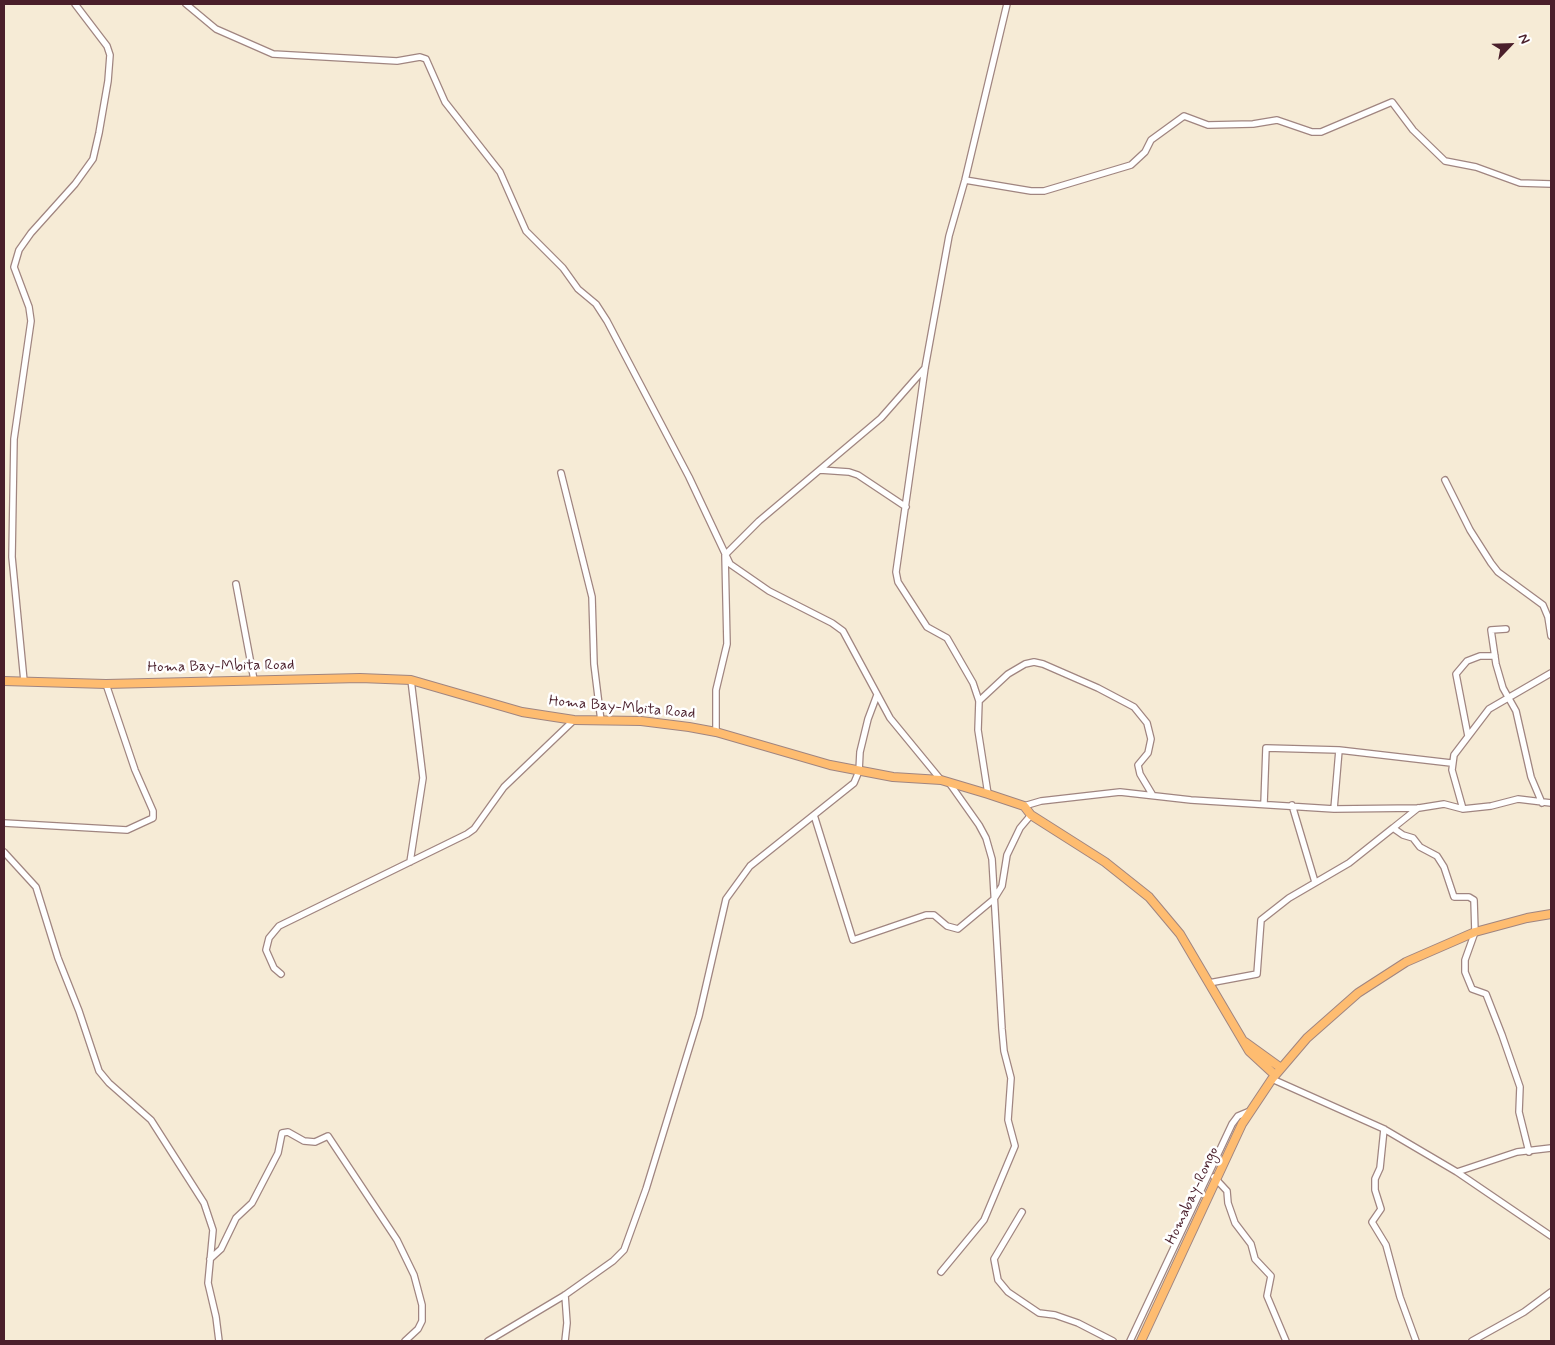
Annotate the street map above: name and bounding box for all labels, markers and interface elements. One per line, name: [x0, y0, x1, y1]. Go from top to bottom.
north arrow: [1485, 20, 1535, 70]
text: N: [1514, 31, 1534, 47]
street label: Homa Bay-Mbita Road: [147, 657, 295, 677]
street label: Homa Bay-Mbita Road: [548, 693, 696, 723]
street label: Homabay-Rongo: [1163, 1144, 1223, 1248]

